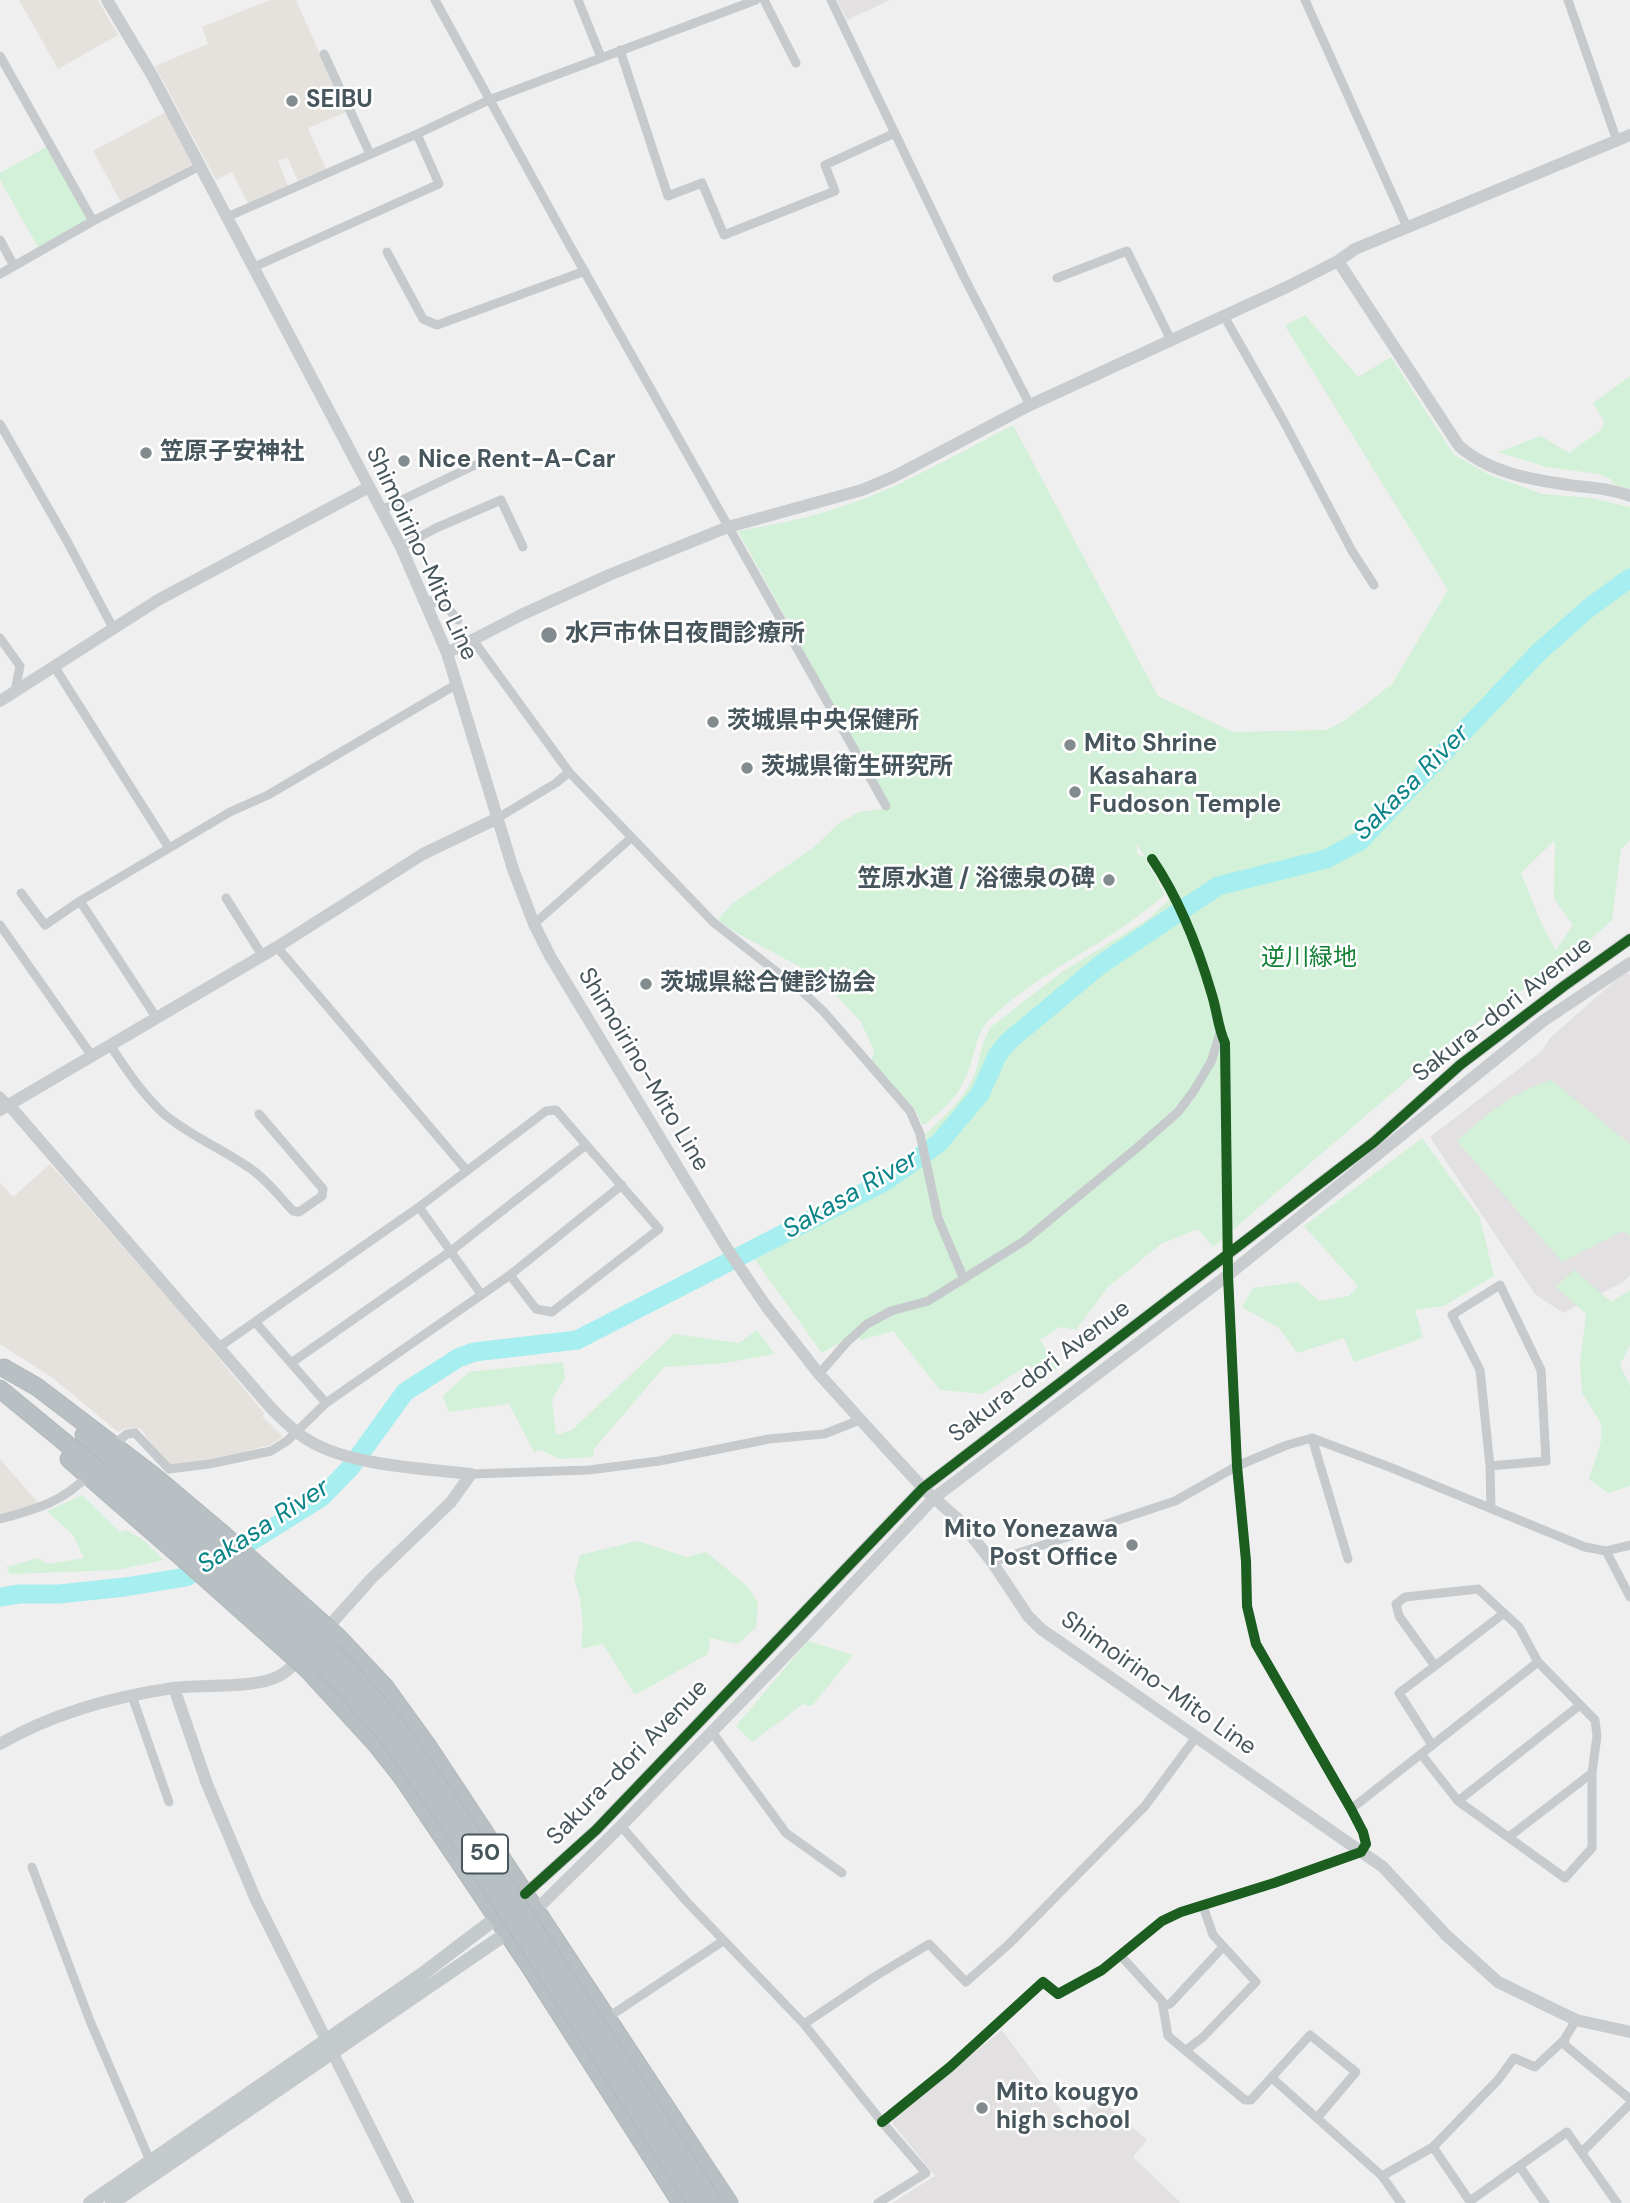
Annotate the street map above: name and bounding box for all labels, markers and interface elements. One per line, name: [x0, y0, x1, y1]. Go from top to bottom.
place label: SEIBU: [306, 87, 373, 115]
marker: SEIBU: [284, 93, 300, 109]
place label: 笠原子安神社: [160, 439, 304, 467]
street label: Shimoirino-Mito Line: [359, 443, 483, 665]
marker: 笠原子安神社: [138, 445, 154, 461]
place label: Nice Rent-A-Car: [418, 447, 616, 475]
marker: Nice Rent-A-Car: [396, 453, 412, 469]
place label: 水戸市休日夜間診療所: [565, 621, 805, 649]
marker: 水戸市休日夜間診療所: [539, 625, 559, 645]
place label: 茨城県中央保健所: [727, 708, 919, 736]
marker: 茨城県中央保健所: [705, 714, 721, 730]
water label: Sakasa River: [1348, 719, 1476, 847]
place label: Mito Shrine: [1084, 731, 1217, 759]
marker: Mito Shrine: [1062, 737, 1078, 753]
place label: 茨城県衛生研究所: [761, 754, 953, 782]
marker: 茨城県衛生研究所: [739, 760, 755, 776]
place label: Kasahara Fudoson Temple: [1089, 764, 1281, 820]
marker: Kasahara Fudoson Temple: [1067, 784, 1083, 800]
place label: 笠原水道 / 浴徳泉の碑: [857, 866, 1095, 894]
marker: 笠原水道 / 浴徳泉の碑: [1101, 872, 1117, 888]
street label: Sakura-dori Avenue: [1408, 931, 1598, 1089]
park label: 逆川緑地: [1261, 945, 1357, 973]
street label: Shimoirino-Mito Line: [571, 963, 715, 1177]
place label: 茨城県総合健診協会: [660, 970, 876, 998]
marker: 茨城県総合健診協会: [638, 976, 654, 992]
water label: Sakasa River: [778, 1144, 924, 1246]
street label: Sakura-dori Avenue: [944, 1294, 1136, 1450]
water label: Sakasa River: [192, 1473, 336, 1581]
place label: Mito Yonezawa Post Office: [944, 1517, 1118, 1573]
marker: Mito Yonezawa Post Office: [1124, 1537, 1140, 1553]
street label: Shimoirino-Mito Line: [1055, 1606, 1261, 1762]
street label: Sakura-dori Avenue: [541, 1674, 715, 1852]
road number: 50: [462, 1834, 508, 1873]
place label: Mito kougyo high school: [996, 2080, 1139, 2136]
marker: Mito kougyo high school: [974, 2100, 990, 2116]

